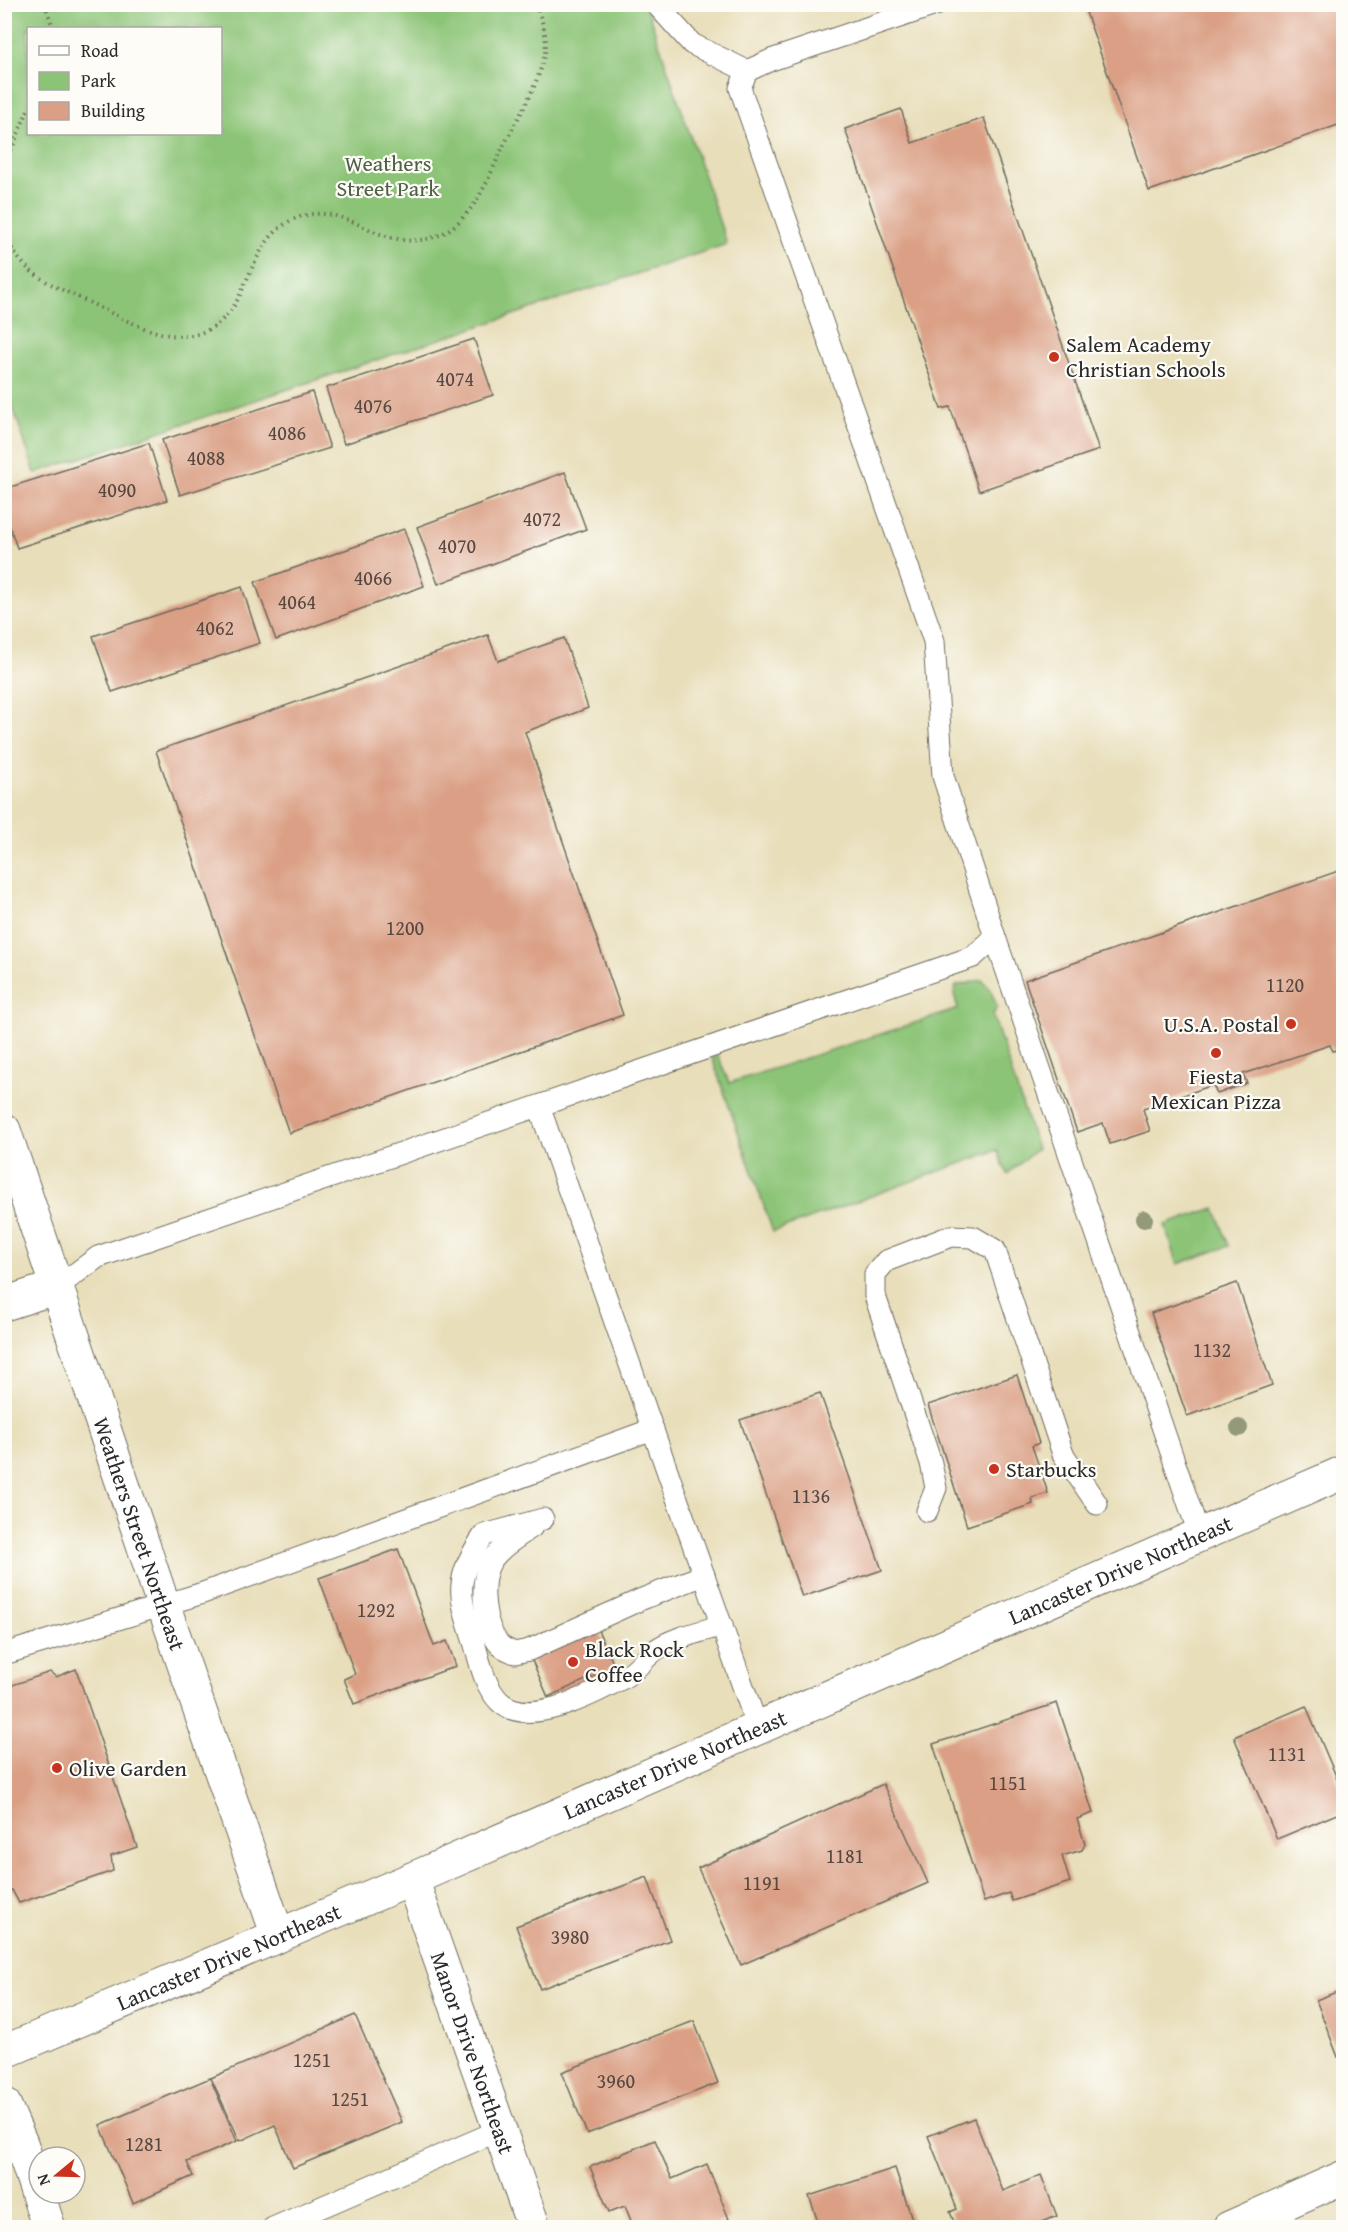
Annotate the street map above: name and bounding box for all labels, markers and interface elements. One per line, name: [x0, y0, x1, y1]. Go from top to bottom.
legend: [27, 27, 222, 135]
text: Road: [81, 37, 119, 64]
text: Park: [81, 67, 117, 94]
text: Building: [81, 97, 145, 124]
park label: Weathers Street Park: [337, 147, 440, 204]
place label: Salem Academy Christian Schools: [1066, 328, 1226, 385]
marker: Salem Academy Christian Schools: [1047, 350, 1061, 364]
house number: 4074: [436, 364, 474, 393]
house number: 4076: [354, 391, 392, 420]
house number: 4086: [268, 418, 306, 447]
house number: 4088: [187, 443, 225, 472]
house number: 4090: [98, 475, 136, 504]
house number: 4072: [523, 504, 561, 533]
house number: 4070: [438, 531, 476, 560]
house number: 4066: [354, 563, 392, 592]
house number: 4064: [278, 587, 316, 616]
house number: 4062: [196, 613, 234, 642]
house number: 1200: [386, 913, 424, 942]
house number: 1120: [1266, 970, 1304, 999]
place label: U.S.A. Postal: [1163, 1008, 1279, 1040]
marker: U.S.A. Postal: [1284, 1017, 1298, 1031]
marker: Fiesta Mexican Pizza: [1209, 1046, 1223, 1060]
place label: Fiesta Mexican Pizza: [1151, 1060, 1282, 1117]
house number: 1132: [1193, 1335, 1231, 1364]
street label: Weathers Street Northeast: [85, 1413, 194, 1655]
place label: Starbucks: [1006, 1453, 1097, 1485]
marker: Starbucks: [987, 1462, 1001, 1476]
house number: 1136: [792, 1481, 830, 1510]
street label: Lancaster Drive Northeast: [1004, 1507, 1237, 1633]
house number: 1292: [357, 1595, 395, 1624]
place label: Black Rock Coffee: [585, 1633, 685, 1690]
marker: Black Rock Coffee: [566, 1655, 580, 1669]
street label: Lancaster Drive Northeast: [558, 1701, 792, 1827]
house number: 1131: [1268, 1739, 1306, 1768]
place label: Olive Garden: [69, 1752, 188, 1784]
marker: Olive Garden: [50, 1761, 64, 1775]
house number: 1151: [989, 1768, 1027, 1797]
house number: 1181: [826, 1841, 864, 1870]
house number: 1191: [743, 1868, 781, 1897]
street label: Lancaster Drive Northeast: [112, 1895, 346, 2018]
house number: 3980: [551, 1922, 589, 1951]
street label: Manor Drive Northeast: [423, 1947, 523, 2158]
house number: 1251: [293, 2045, 331, 2074]
house number: 3960: [597, 2066, 635, 2095]
house number: 1251: [331, 2084, 369, 2113]
house number: 1281: [125, 2129, 163, 2158]
north arrow: [27, 2145, 87, 2205]
text: N: [30, 2171, 56, 2189]

